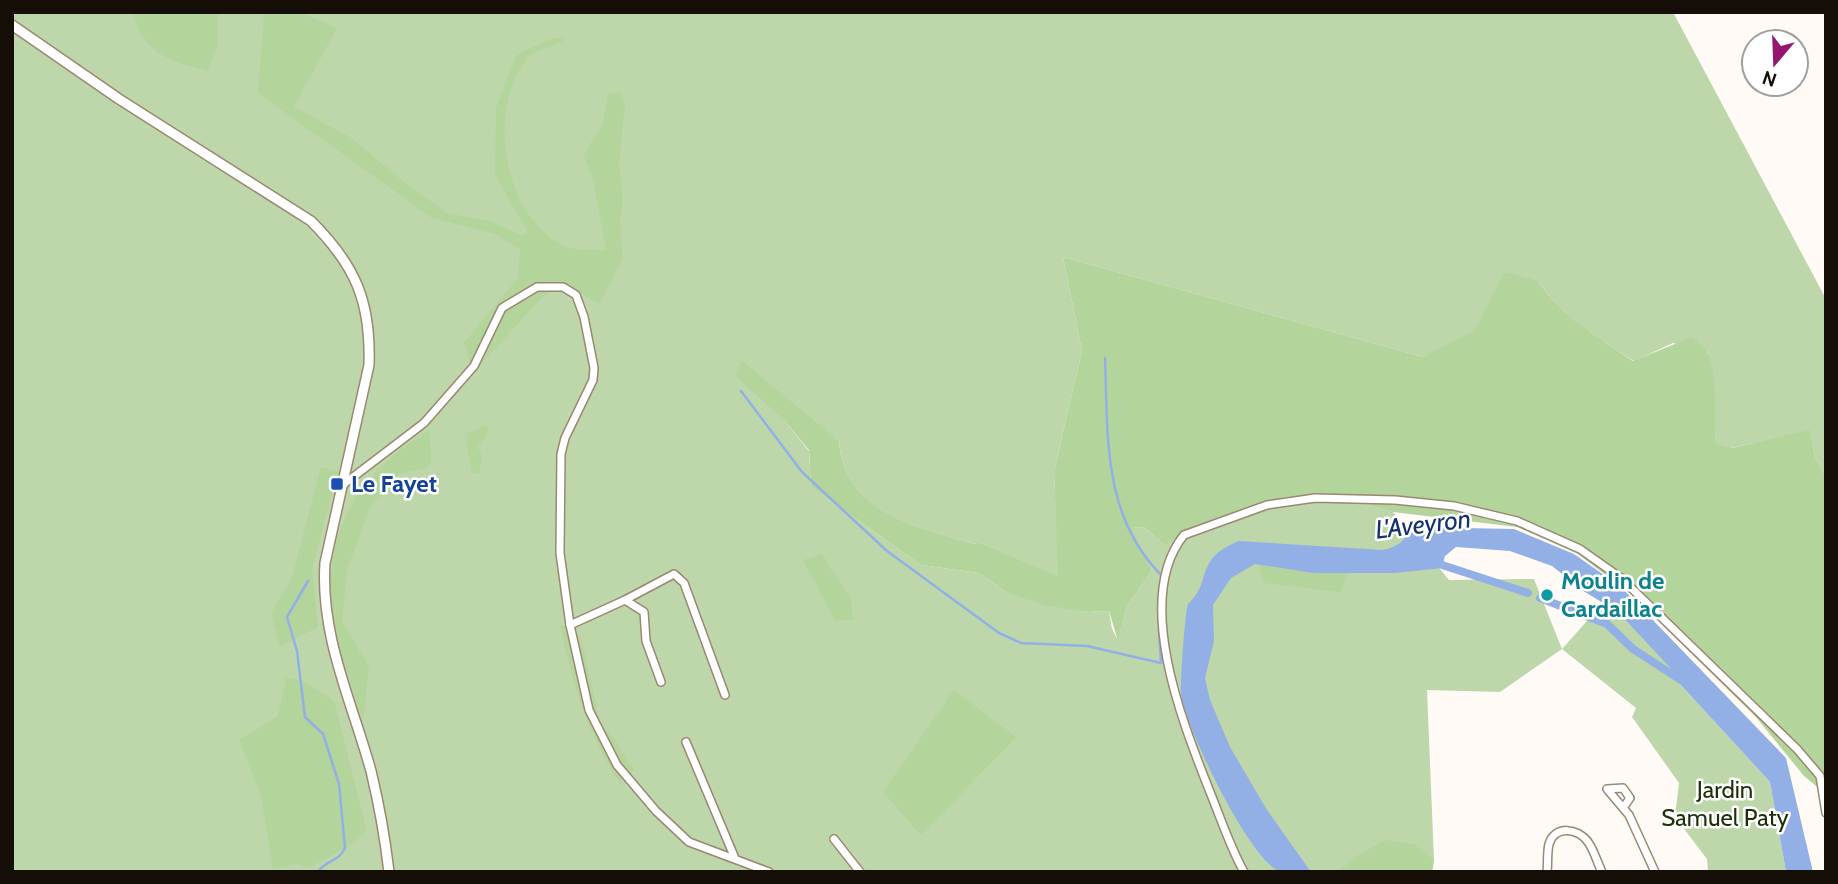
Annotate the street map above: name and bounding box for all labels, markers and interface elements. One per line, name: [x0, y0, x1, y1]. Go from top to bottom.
north arrow: [1740, 28, 1810, 98]
text: N: [1760, 66, 1780, 92]
place label: Le Fayet: [351, 469, 437, 498]
marker: Le Fayet: [329, 476, 345, 492]
water label: L'Aveyron: [1373, 502, 1473, 546]
place label: Moulin de Cardaillac: [1561, 566, 1664, 623]
marker: Moulin de Cardaillac: [1539, 587, 1555, 603]
park label: Jardin Samuel Paty: [1661, 775, 1789, 832]

